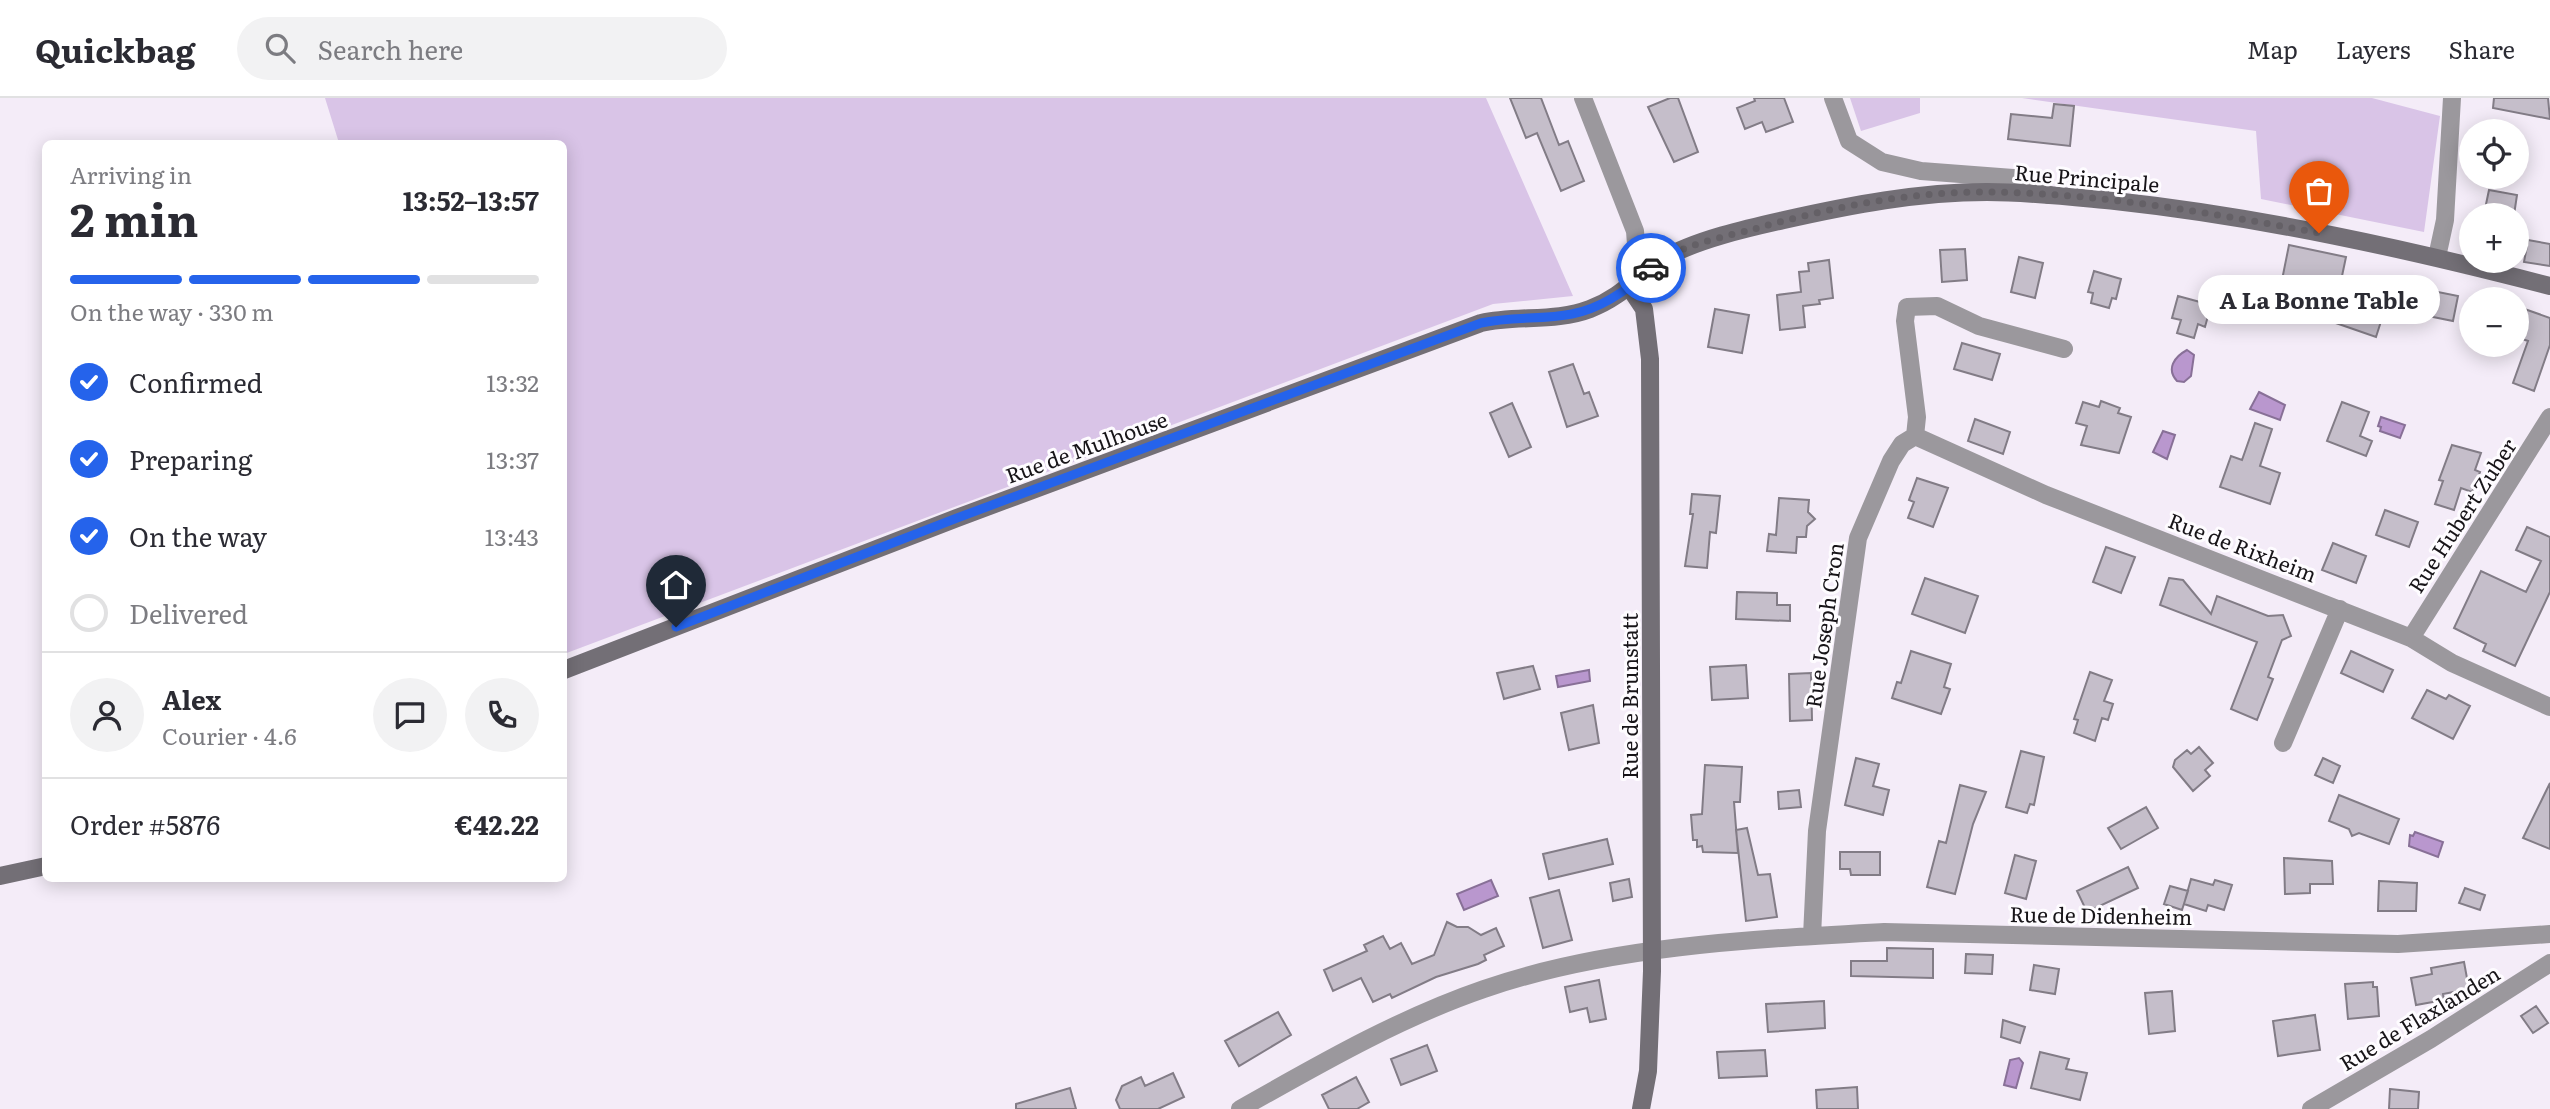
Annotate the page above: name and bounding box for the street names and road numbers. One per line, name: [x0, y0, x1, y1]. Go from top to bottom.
street label: Rue Principale: [2013, 155, 2161, 199]
street label: Rue de Mulhouse: [1001, 402, 1171, 490]
street label: Rue Hubert Zuber: [2399, 432, 2523, 598]
street label: Rue de Rixheim: [2164, 503, 2322, 589]
street label: Rue Joseph Cron: [1796, 540, 1850, 710]
street label: Rue de Brunstatt: [1613, 612, 1644, 779]
street label: Rue de Didenheim: [2009, 897, 2193, 931]
street label: Rue de Flaxlanden: [2333, 957, 2505, 1077]

